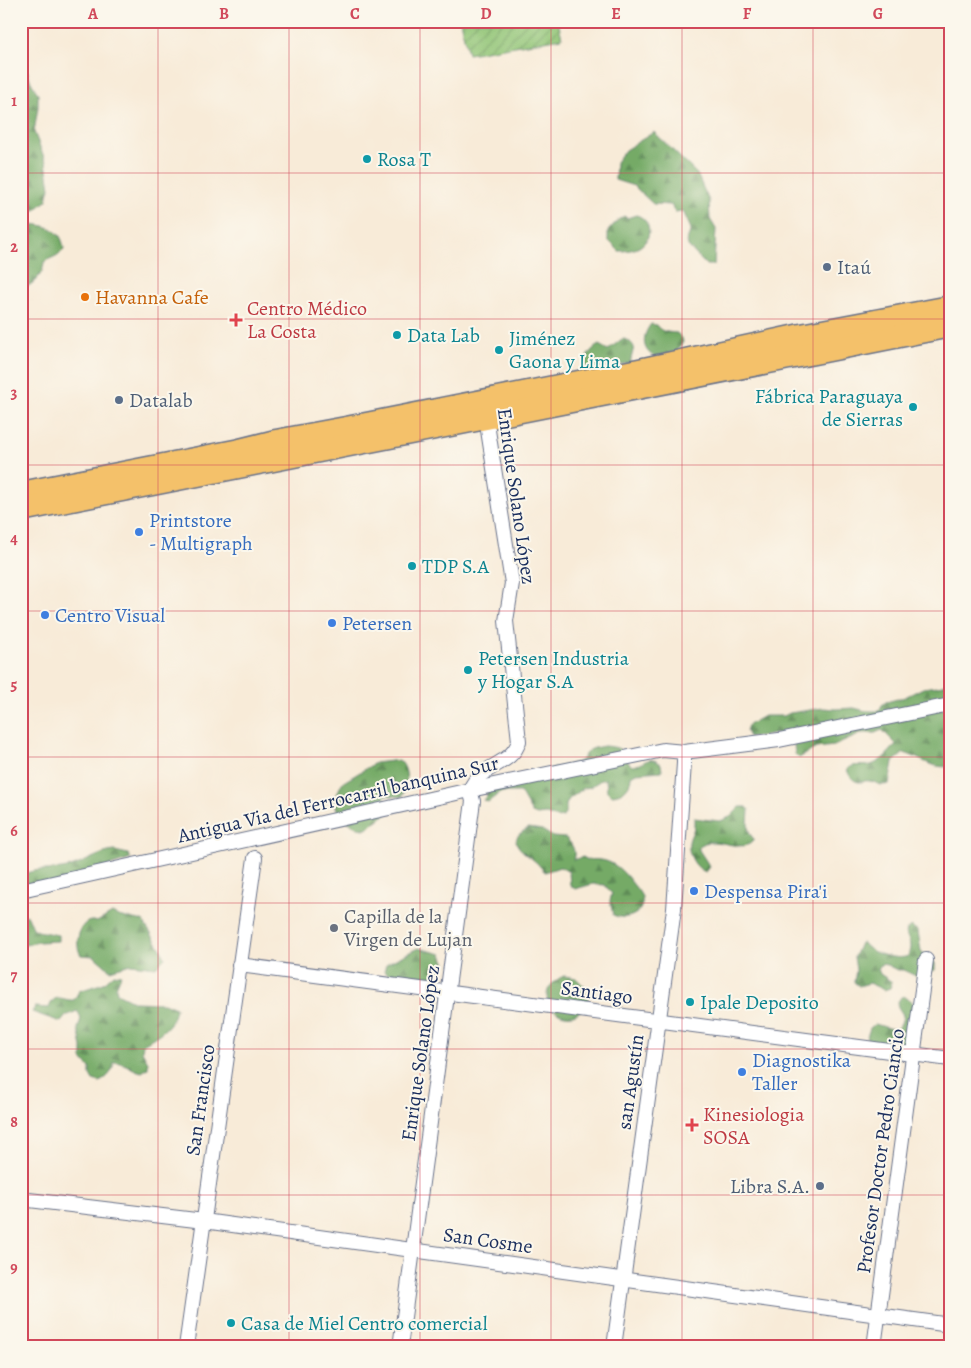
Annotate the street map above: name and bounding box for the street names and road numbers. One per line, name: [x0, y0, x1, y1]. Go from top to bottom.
street label: Enrique Solano López: [491, 406, 542, 586]
street label: Antigua Via del Ferrocarril banquina Sur: [174, 749, 502, 850]
street label: Enrique Solano López: [395, 963, 446, 1143]
street label: Santiago: [559, 974, 635, 1011]
street label: Profesor Doctor Pedro Ciancio: [850, 1027, 911, 1275]
street label: san Agustín: [610, 1033, 651, 1132]
street label: San Francisco: [179, 1043, 222, 1158]
street label: San Cosme: [441, 1221, 534, 1260]

